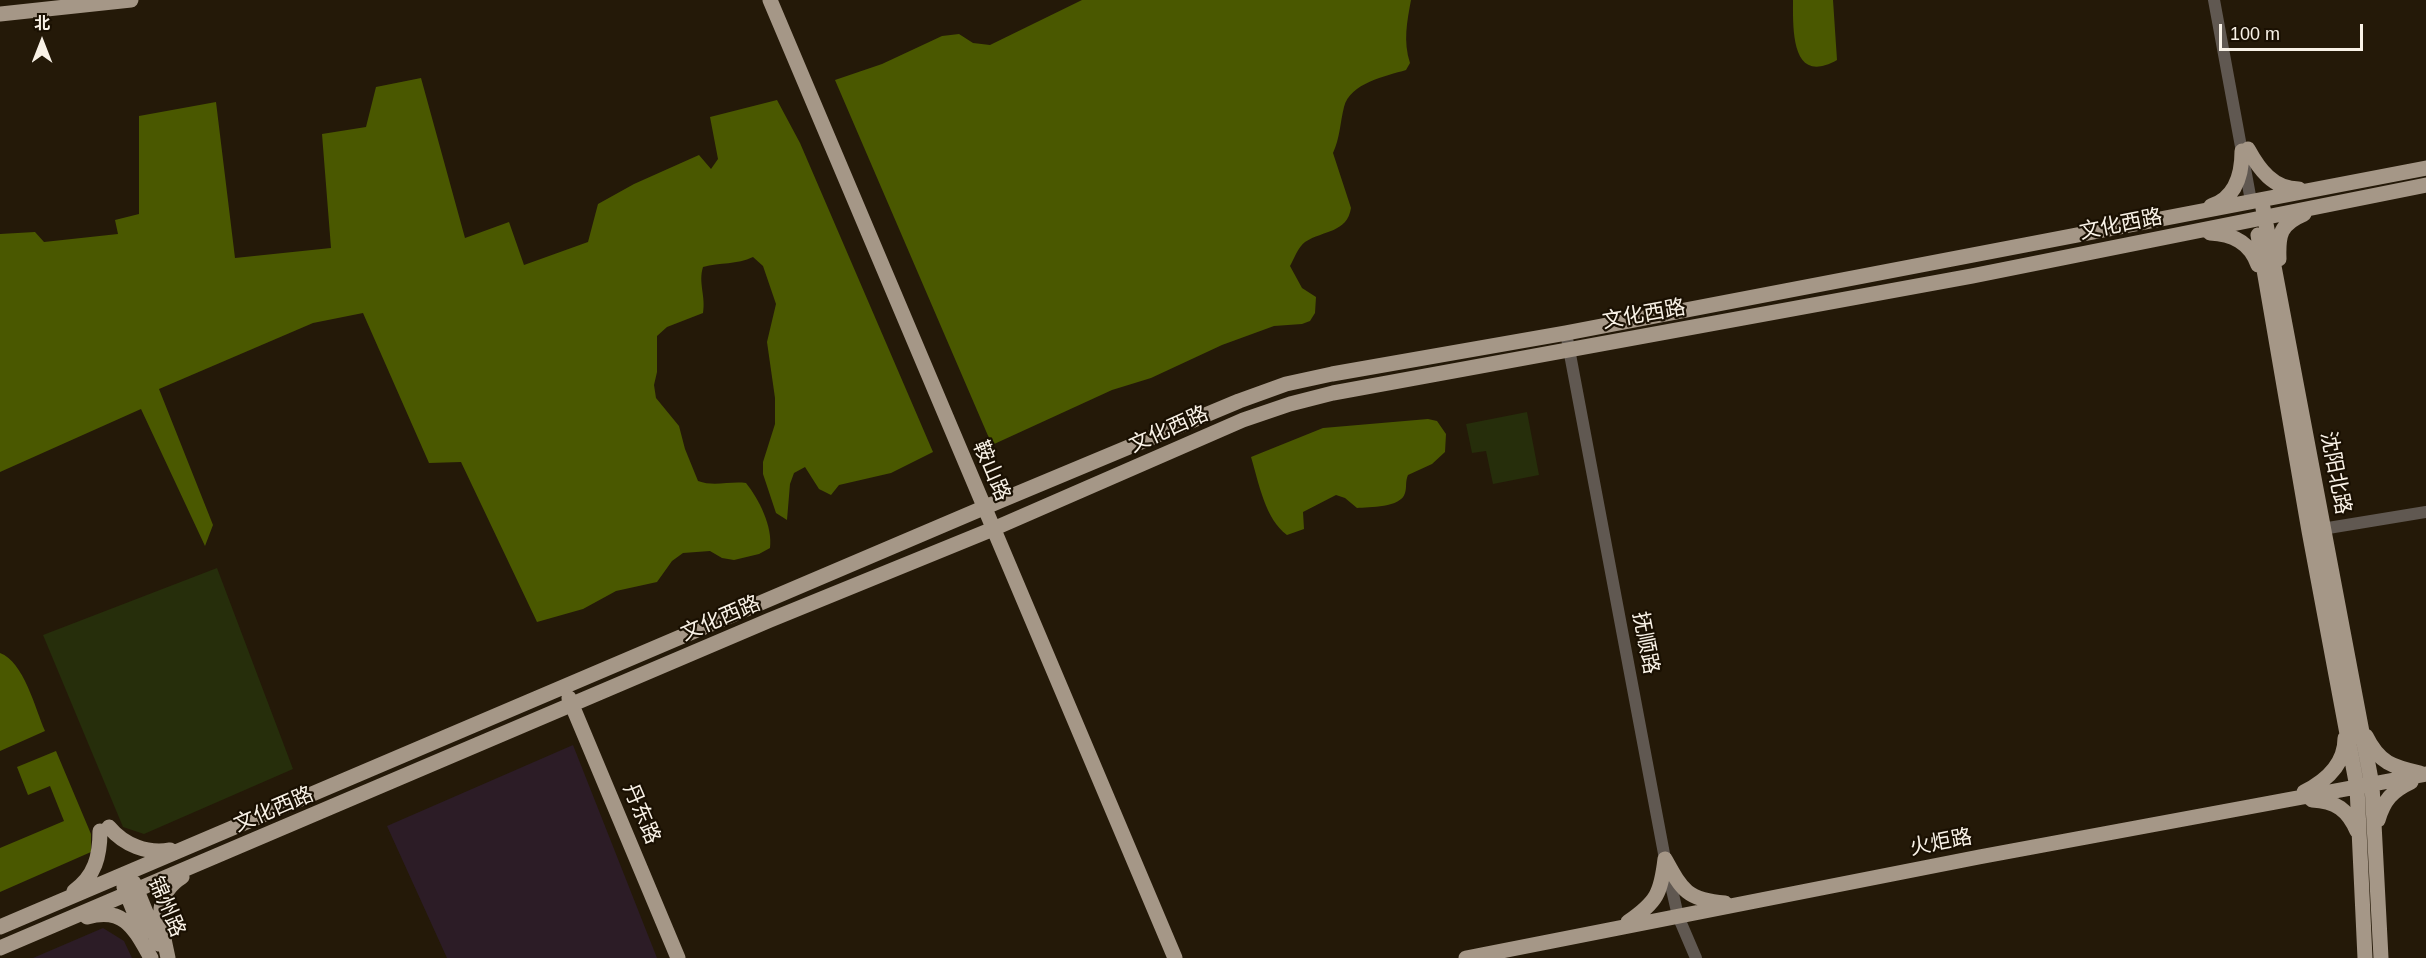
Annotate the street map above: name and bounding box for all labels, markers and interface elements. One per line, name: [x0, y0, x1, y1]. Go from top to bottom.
north arrow: [12, 12, 72, 72]
scale bar: [2222, 12, 2366, 50]
text: 北: [34, 15, 50, 32]
text: 100 m: [2230, 24, 2280, 44]
street label: 文化西路: [2077, 205, 2165, 245]
street label: 文化西路: [1600, 295, 1688, 335]
street label: 文化西路: [1126, 401, 1212, 459]
street label: 沈阳北路: [2315, 429, 2355, 517]
street label: 鞍山路: [967, 437, 1015, 505]
street label: 文化西路: [677, 591, 765, 647]
street label: 抚顺路: [1627, 610, 1663, 676]
street label: 丹东路: [617, 780, 665, 848]
street label: 文化西路: [230, 782, 318, 838]
street label: 火炬路: [1908, 825, 1974, 861]
street label: 锦州路: [142, 873, 190, 941]

